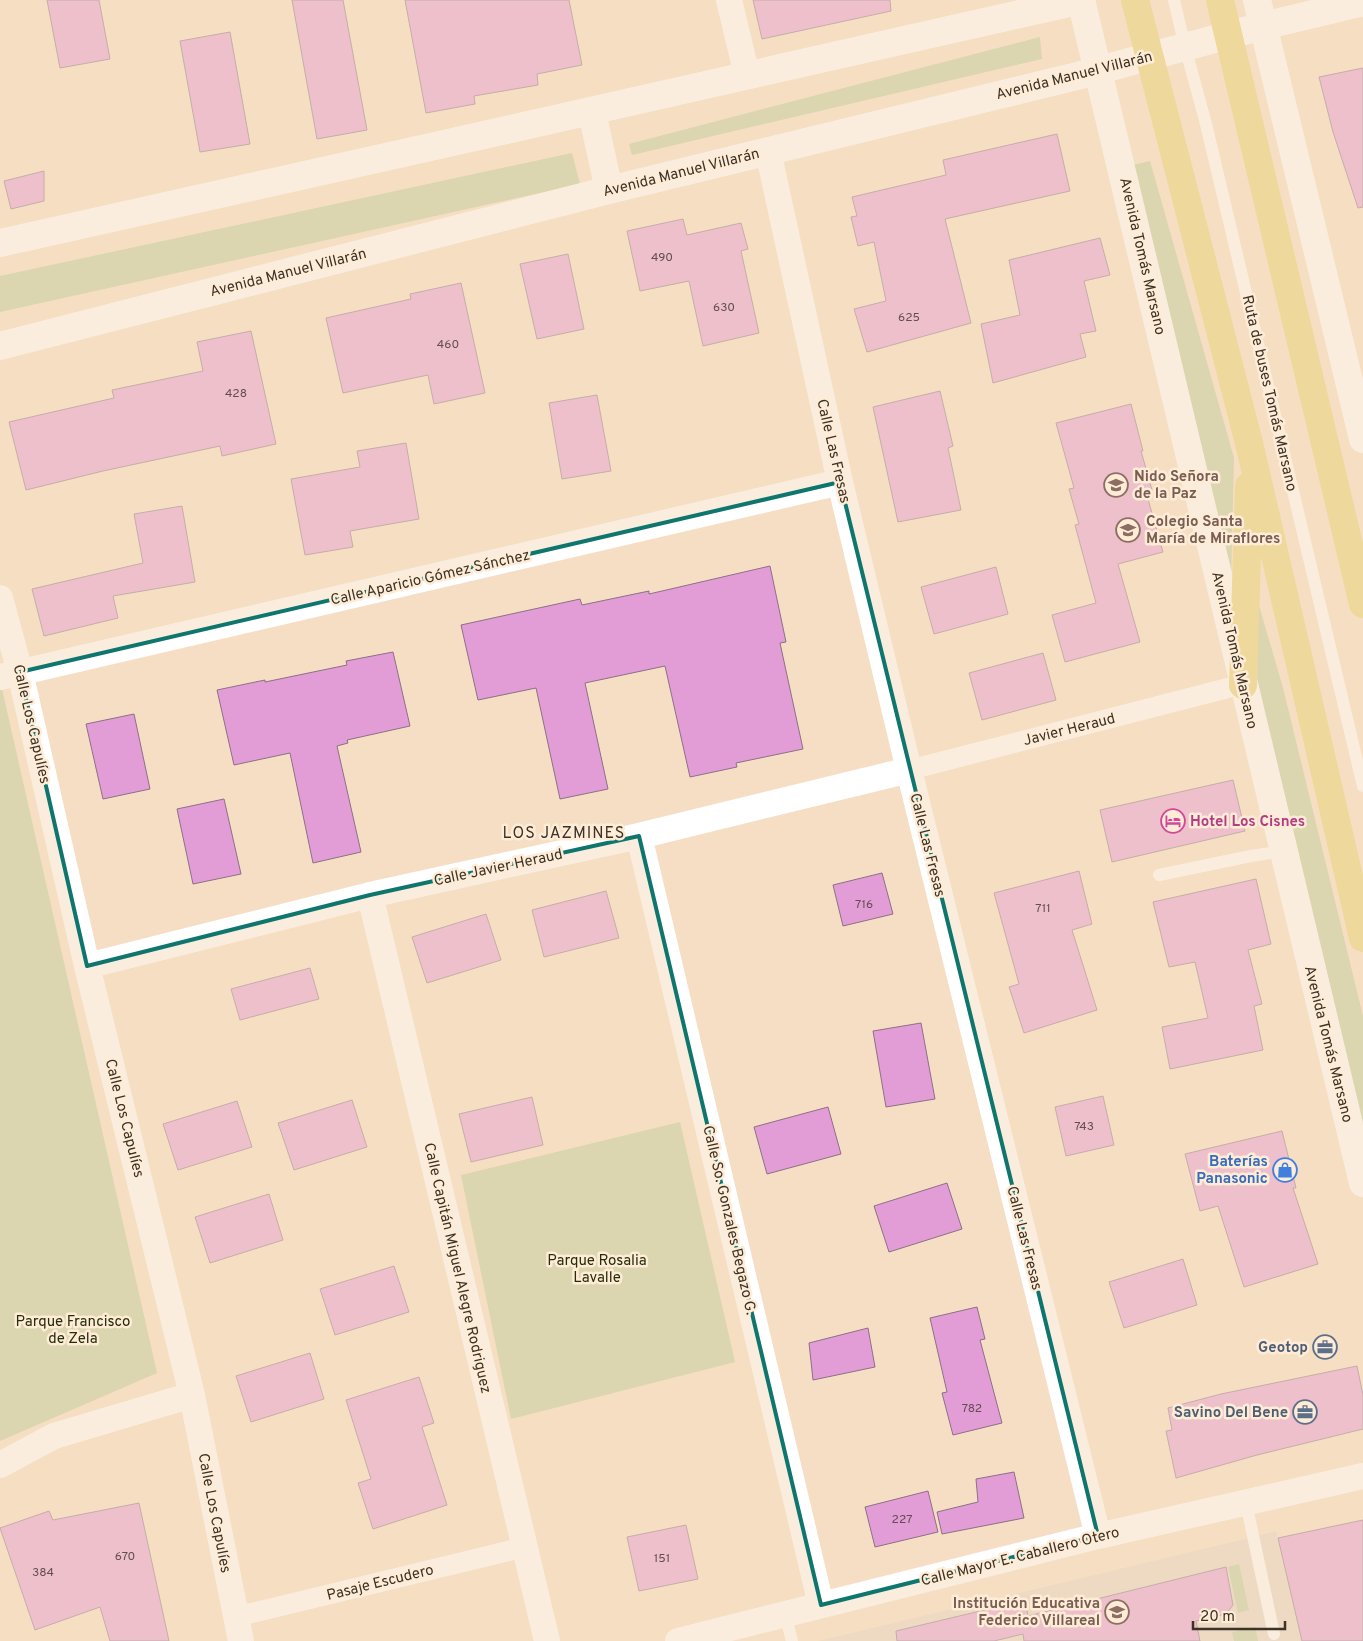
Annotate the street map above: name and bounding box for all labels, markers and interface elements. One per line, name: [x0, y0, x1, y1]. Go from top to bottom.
street label: Avenida Manuel Villarán: [994, 48, 1155, 105]
street label: Avenida Manuel Villarán: [601, 145, 762, 202]
street label: Avenida Tomás Marsano: [1114, 176, 1169, 337]
street label: Avenida Manuel Villarán: [208, 245, 369, 302]
house number: 490: [651, 250, 673, 266]
street label: Ruta de buses Tomás Marsano: [1237, 293, 1300, 493]
house number: 630: [713, 300, 735, 316]
house number: 625: [898, 310, 920, 326]
house number: 460: [437, 337, 459, 353]
house number: 428: [225, 386, 247, 402]
street label: Calle Las Fresas: [811, 397, 854, 505]
place label: Nido Señora de la Paz: [1134, 468, 1219, 504]
school or university icon: Nido Señora de la Paz: [1103, 472, 1129, 498]
place label: Colegio Santa María de Miraflores: [1146, 513, 1280, 549]
school or university icon: Colegio Santa María de Miraflores: [1115, 517, 1141, 543]
street label: Calle Aparicio Gómez Sánchez: [329, 546, 532, 611]
street label: Avenida Tomás Marsano: [1206, 570, 1261, 731]
street label: Calle Los Capulíes: [8, 663, 53, 786]
street label: Javier Heraud: [1021, 710, 1117, 751]
street label: Calle Las Fresas: [904, 791, 949, 899]
hotel icon: Hotel Los Cisnes: [1160, 808, 1186, 834]
place label: Hotel Los Cisnes: [1190, 813, 1305, 832]
district label: LOS JAZMINES: [503, 824, 625, 844]
street label: Calle Javier Heraud: [432, 846, 564, 891]
house number: 716: [855, 897, 873, 913]
house number: 711: [1035, 901, 1051, 917]
street label: Avenida Tomás Marsano: [1299, 964, 1356, 1125]
street label: Calle Los Capulíes: [100, 1057, 147, 1180]
house number: 743: [1074, 1119, 1094, 1135]
street label: Calle So. Gonzales Begazo G.: [698, 1124, 760, 1317]
street label: Calle Capitán Miguel Alegre Rodriguez: [418, 1141, 495, 1396]
place label: Baterías Panasonic: [1196, 1153, 1268, 1189]
shop icon: Baterías Panasonic: [1272, 1157, 1298, 1183]
street label: Calle Las Fresas: [1001, 1184, 1046, 1292]
park label: Parque Rosalia Lavalle: [547, 1252, 647, 1288]
park label: Parque Francisco de Zela: [16, 1313, 130, 1349]
office icon: Geotop: [1312, 1334, 1338, 1360]
place label: Geotop: [1258, 1339, 1308, 1358]
office icon: Savino Del Bene: [1292, 1399, 1318, 1425]
house number: 782: [962, 1401, 982, 1417]
place label: Savino Del Bene: [1174, 1404, 1288, 1423]
street label: Calle Los Capulíes: [193, 1452, 234, 1575]
house number: 227: [892, 1512, 912, 1528]
street label: Calle Mayor E. Caballero Otero: [919, 1524, 1122, 1591]
house number: 670: [115, 1549, 135, 1565]
house number: 151: [654, 1551, 670, 1567]
street label: Pasaje Escudero: [325, 1561, 436, 1606]
house number: 384: [32, 1565, 54, 1581]
place label: Institución Educativa Federico Villareal: [953, 1595, 1100, 1631]
scale bar: [1193, 1598, 1286, 1630]
school or university icon: Institución Educativa Federico Villareal: [1104, 1599, 1130, 1625]
text: 20 m: [1200, 1608, 1235, 1627]

